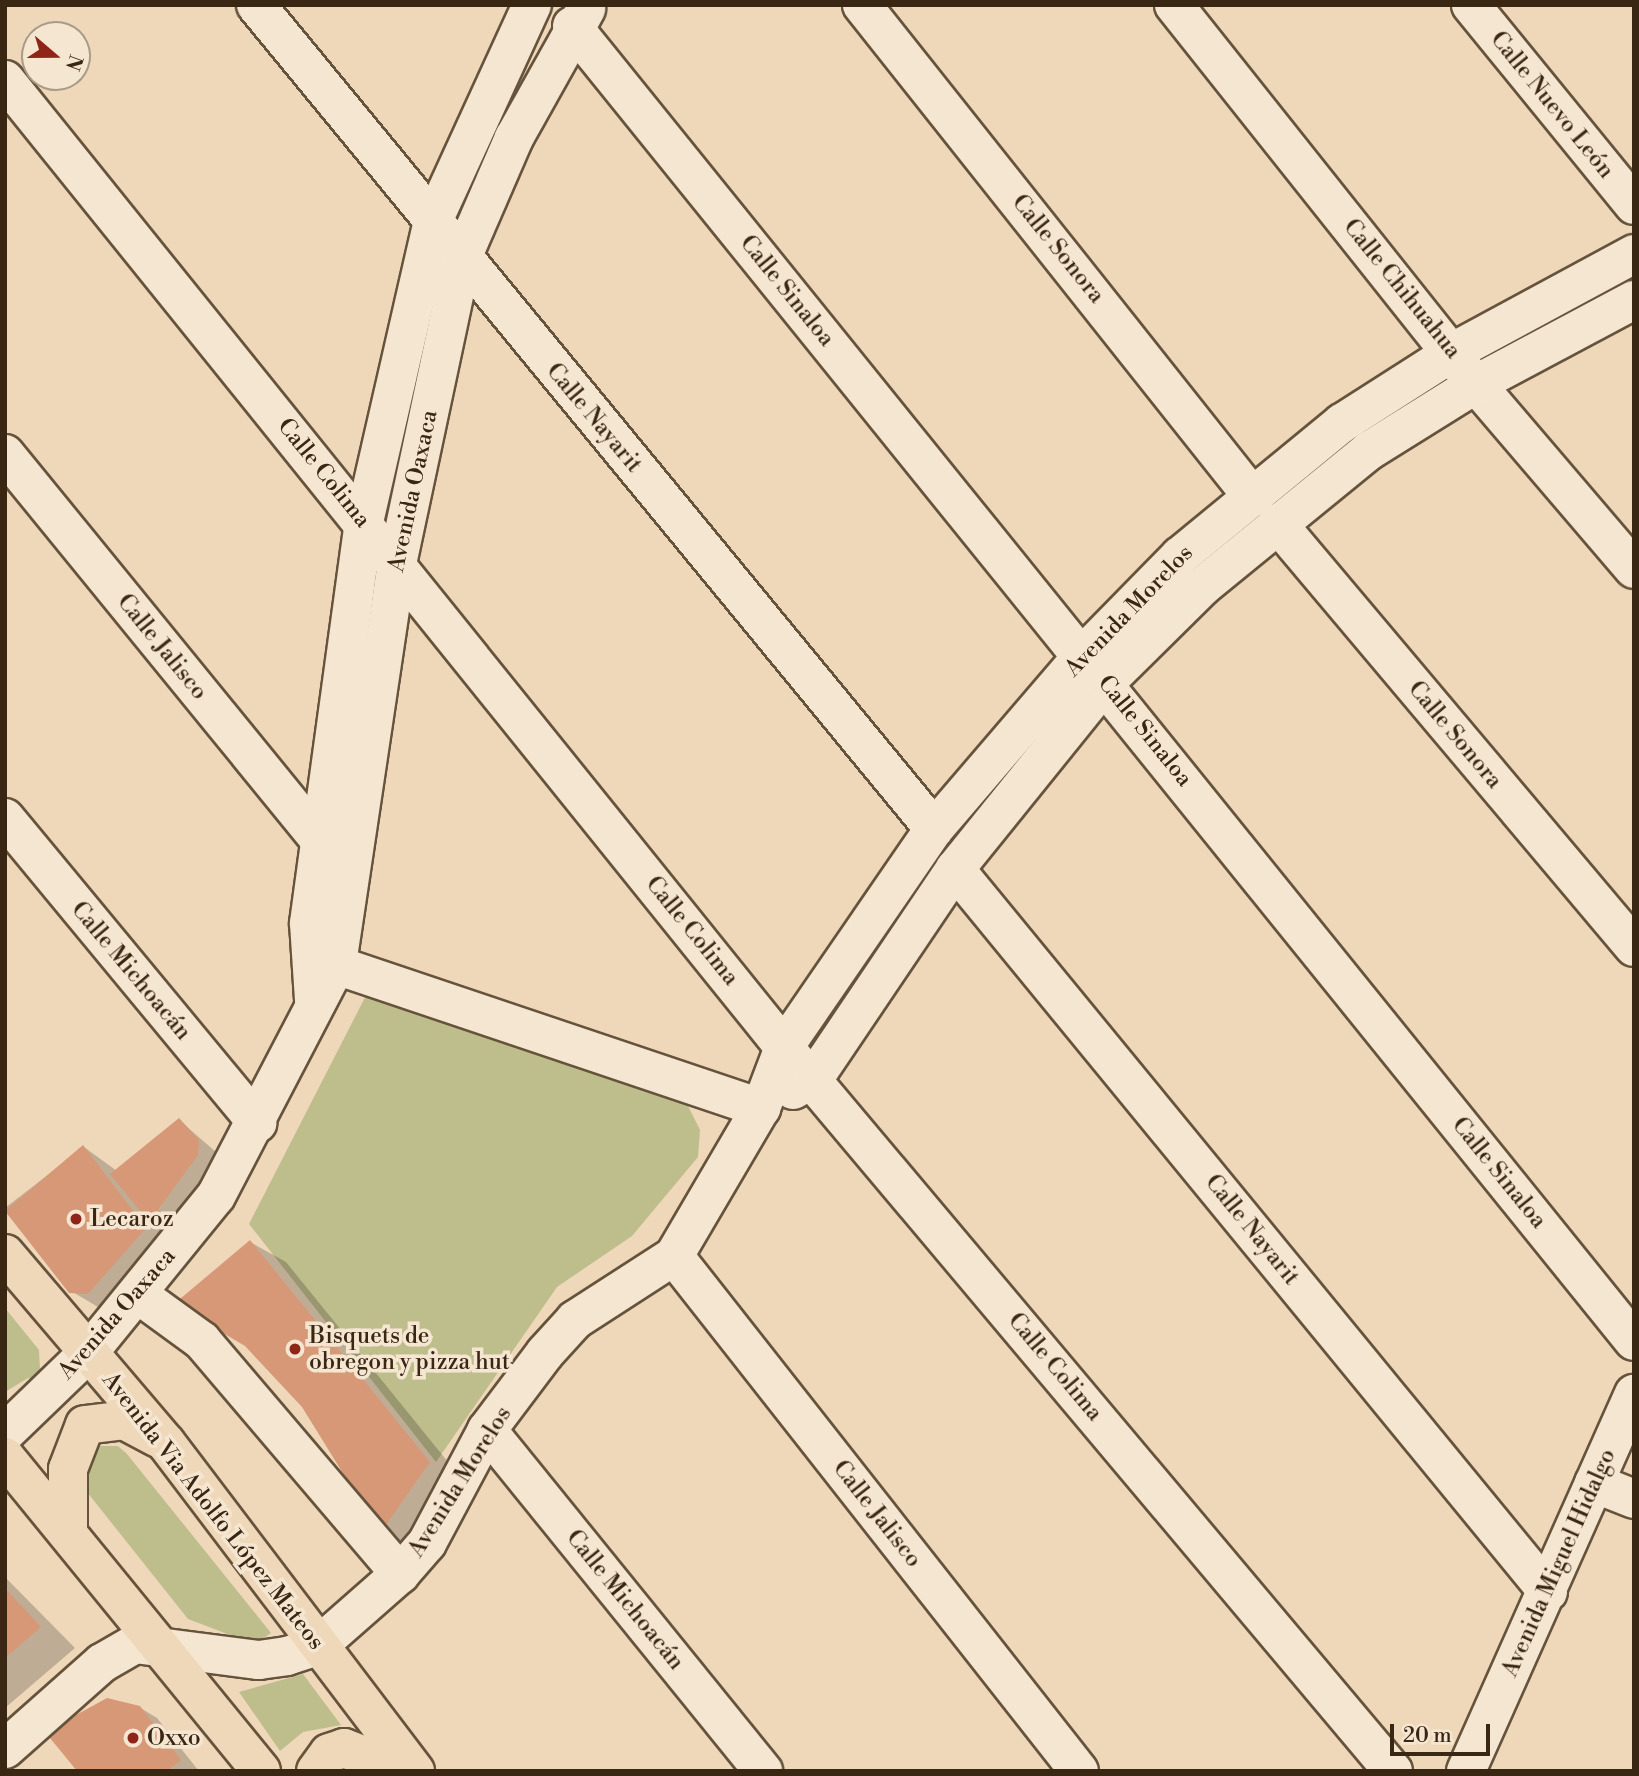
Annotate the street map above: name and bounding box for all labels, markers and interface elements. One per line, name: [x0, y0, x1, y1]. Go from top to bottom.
north arrow: [21, 21, 91, 91]
street label: Calle Nuevo León: [1484, 26, 1620, 184]
text: N: [60, 51, 88, 74]
street label: Calle Sonora: [1006, 189, 1110, 309]
street label: Calle Chihuahua: [1337, 214, 1467, 364]
street label: Calle Sinaloa: [734, 230, 840, 352]
street label: Calle Nayarit: [540, 358, 648, 478]
street label: Avenida Oaxaca: [382, 408, 444, 574]
street label: Calle Colima: [272, 413, 376, 533]
street label: Avenida Morelos: [1059, 539, 1199, 683]
street label: Calle Jalisco: [111, 589, 213, 705]
street label: Calle Sinaloa: [1092, 670, 1198, 792]
street label: Calle Sonora: [1402, 676, 1508, 794]
street label: Calle Colima: [640, 871, 744, 991]
street label: Calle Michoacán: [65, 896, 197, 1046]
street label: Calle Sinaloa: [1446, 1112, 1552, 1234]
street label: Calle Nayarit: [1199, 1169, 1305, 1291]
place label: Lecaroz: [90, 1205, 174, 1233]
marker: Lecaroz: [68, 1211, 84, 1227]
street label: Avenida Oaxaca: [53, 1243, 181, 1385]
street label: Calle Colima: [1002, 1307, 1108, 1427]
place label: Bisquets de obregon y pizza hut: [309, 1322, 510, 1376]
marker: Bisquets de obregon y pizza hut: [287, 1341, 303, 1357]
street label: Avenida Via Adolfo López Mateos: [96, 1367, 330, 1655]
street label: Avenida Morelos: [403, 1402, 517, 1562]
street label: Avenida Miguel Hidalgo: [1496, 1445, 1622, 1681]
street label: Calle Jalisco: [827, 1455, 927, 1573]
street label: Calle Michoacán: [560, 1524, 690, 1676]
scale bar: [1394, 1710, 1494, 1754]
text: 20 m: [1403, 1723, 1452, 1749]
place label: Oxxo: [147, 1724, 201, 1752]
marker: Oxxo: [125, 1730, 141, 1746]

